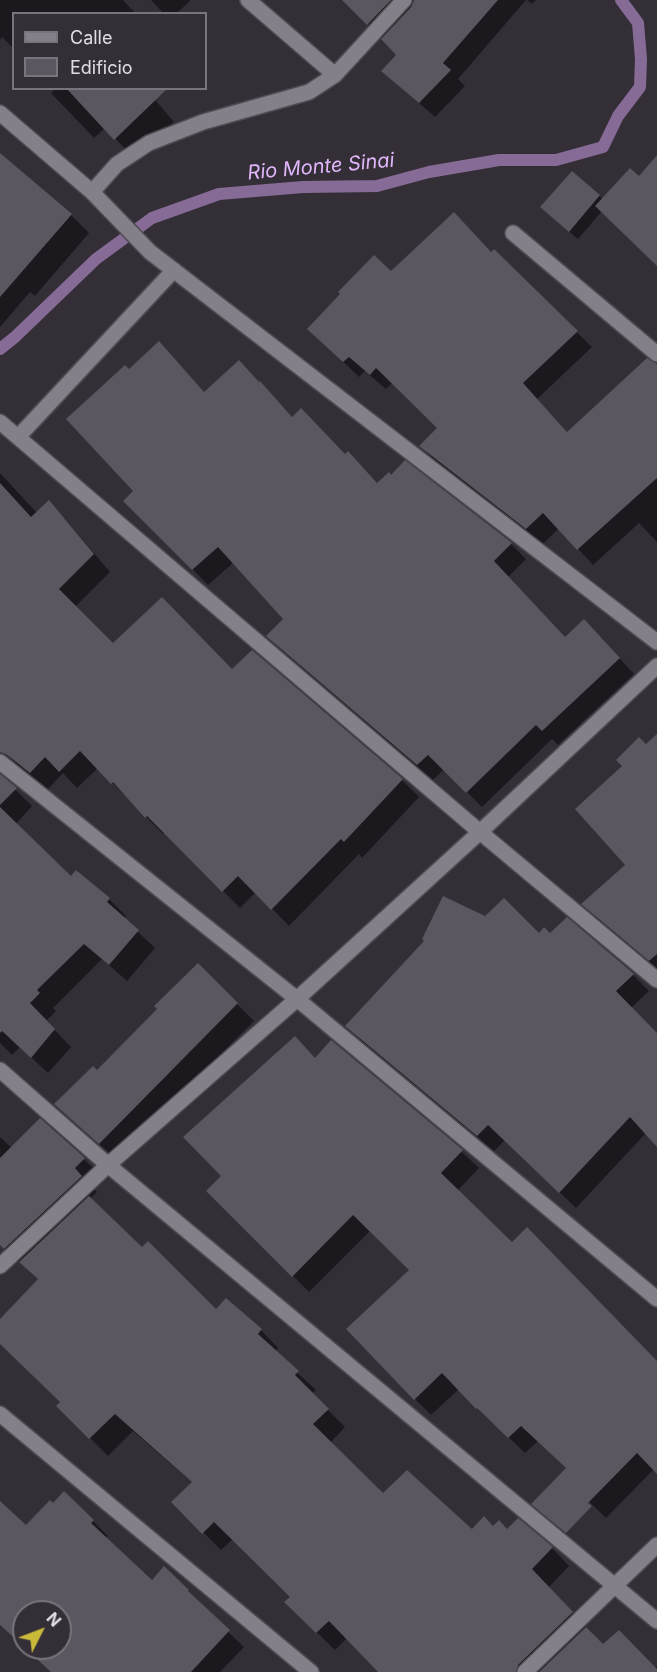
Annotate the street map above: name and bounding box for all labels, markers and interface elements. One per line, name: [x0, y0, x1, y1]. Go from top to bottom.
legend: [12, 12, 207, 90]
text: Calle: [70, 27, 112, 48]
text: Edificio: [70, 57, 133, 78]
water label: Rio Monte Sinai: [247, 149, 395, 185]
north arrow: [12, 1600, 72, 1660]
text: N: [42, 1608, 65, 1631]

